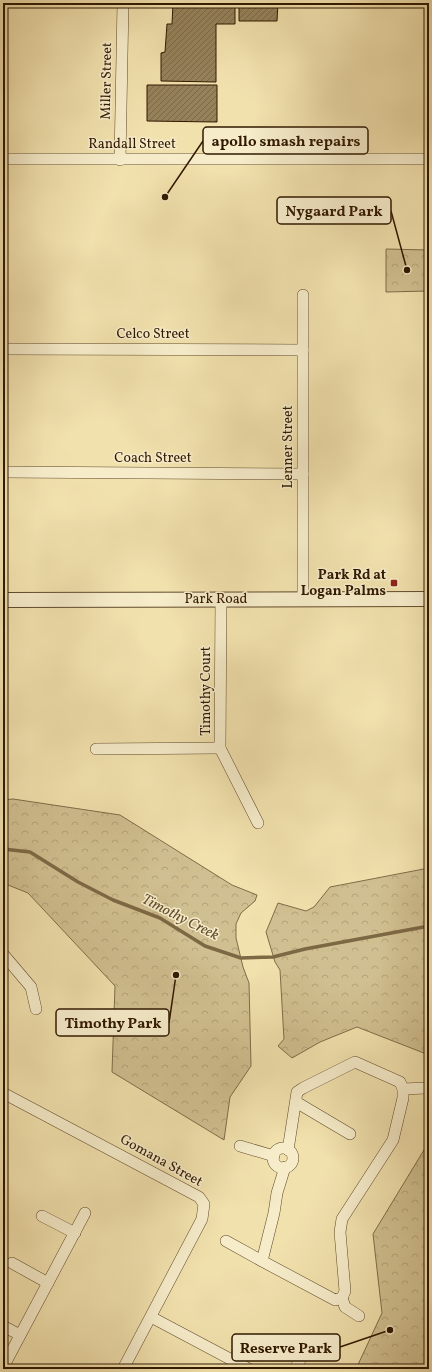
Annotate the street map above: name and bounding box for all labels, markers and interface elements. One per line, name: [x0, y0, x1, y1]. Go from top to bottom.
street label: Miller Street: [97, 42, 117, 120]
callout: apollo smash repairs: [203, 127, 368, 154]
text: apollo smash repairs: [212, 132, 361, 153]
street label: Randall Street: [88, 135, 176, 154]
callout: Nygaard Park: [277, 197, 391, 224]
text: Nygaard Park: [285, 202, 383, 223]
street label: Celco Street: [116, 325, 190, 344]
street label: Lenner Street: [279, 405, 298, 489]
street label: Coach Street: [114, 449, 192, 468]
place label: Park Rd at Logan Palms: [301, 566, 386, 601]
marker: Park Rd at Logan Palms: [389, 578, 399, 588]
street label: Park Road: [184, 590, 248, 609]
street label: Timothy Court: [197, 646, 216, 736]
water label: Timothy Creek: [138, 890, 222, 946]
callout: Timothy Park: [56, 1009, 169, 1036]
text: Timothy Park: [64, 1014, 162, 1035]
street label: Gomana Street: [116, 1130, 206, 1192]
callout: Reserve Park: [232, 1334, 340, 1361]
text: Reserve Park: [240, 1339, 332, 1360]

